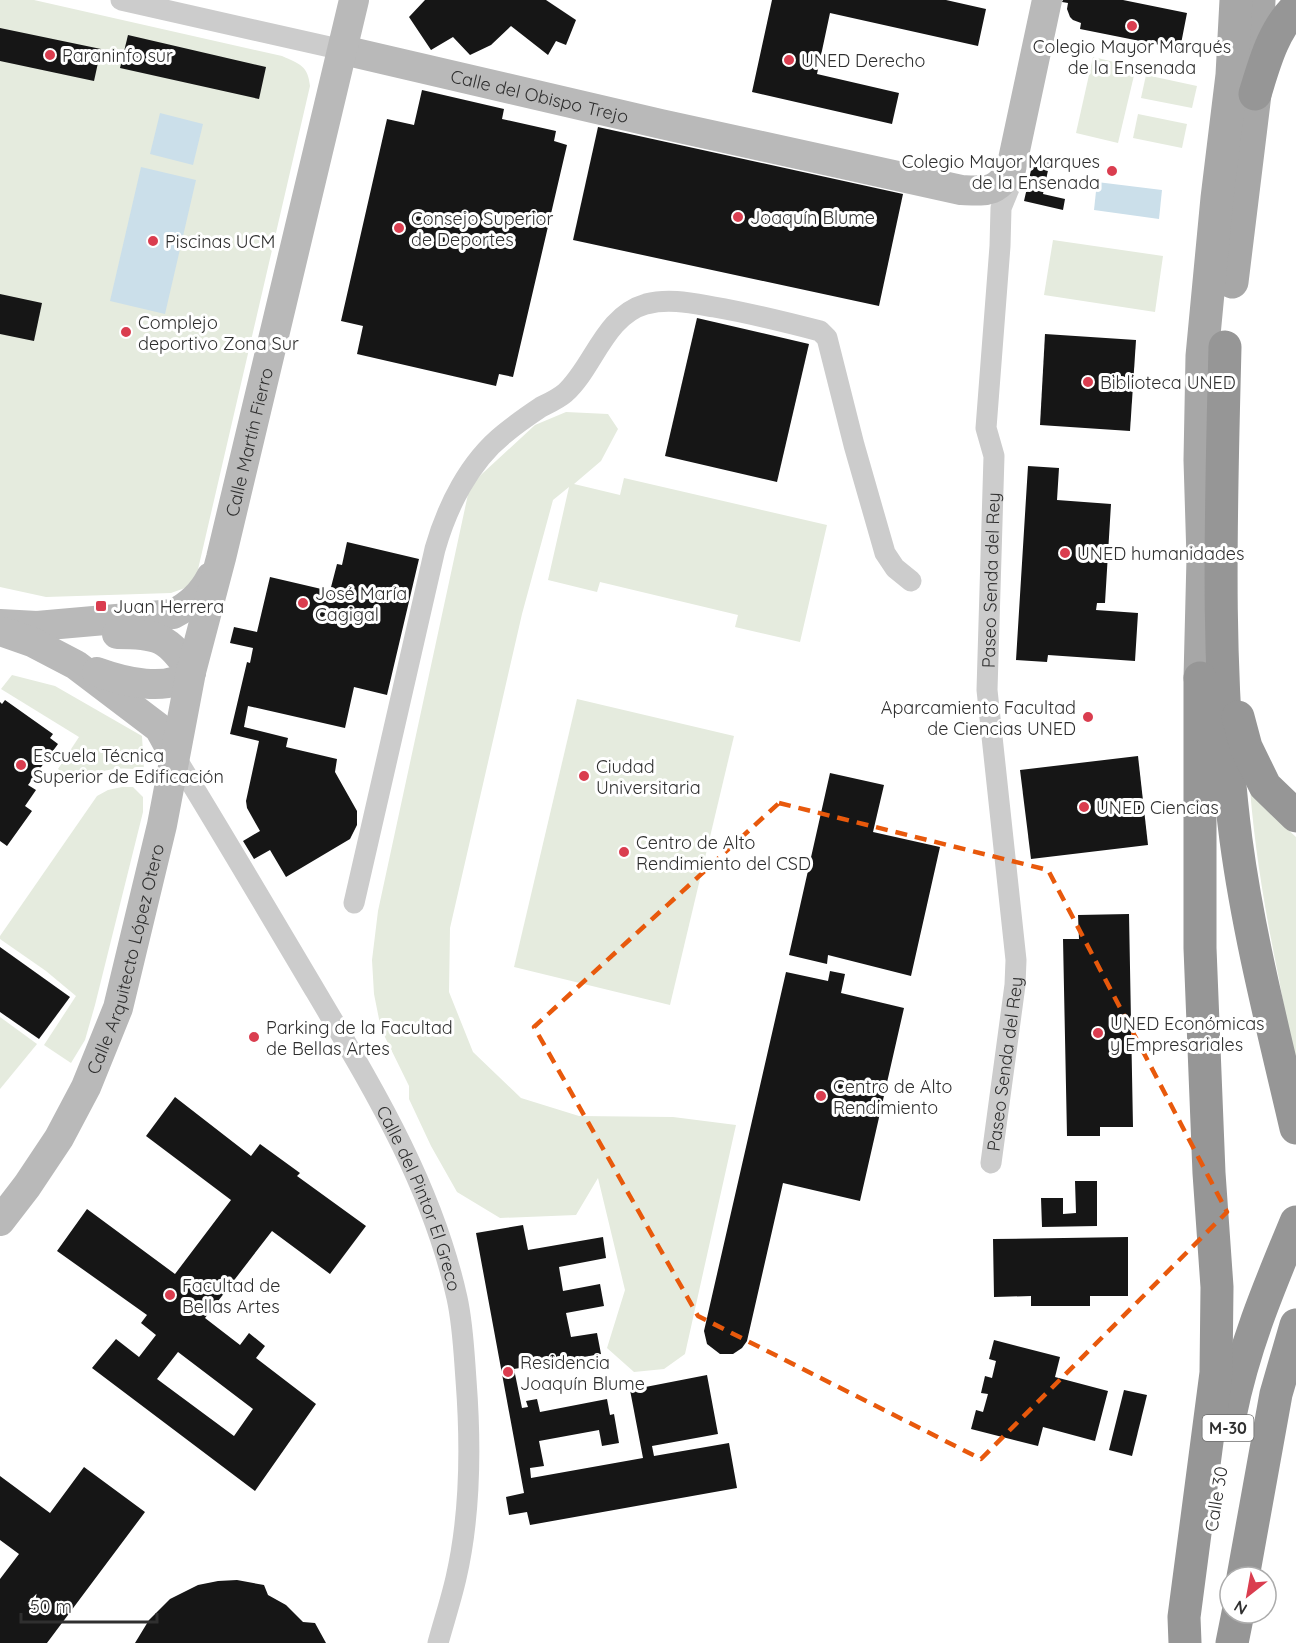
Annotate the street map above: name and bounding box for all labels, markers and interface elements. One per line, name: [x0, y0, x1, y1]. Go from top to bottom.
marker: Colegio Mayor Marqués de la Ensenada: [1125, 19, 1139, 33]
place label: Colegio Mayor Marqués de la Ensenada: [1033, 35, 1231, 79]
place label: Paraninfo sur: [62, 44, 173, 67]
marker: Paraninfo sur: [43, 48, 57, 62]
place label: UNED Derecho: [801, 49, 925, 72]
marker: UNED Derecho: [782, 53, 796, 67]
street label: Calle del Obispo Trejo: [448, 64, 631, 128]
place label: Colegio Mayor Marques de la Ensenada: [902, 150, 1100, 194]
marker: Colegio Mayor Marques de la Ensenada: [1105, 164, 1119, 178]
place label: Joaquín Blume: [750, 206, 875, 229]
place label: Consejo Superior de Deportes: [411, 207, 553, 251]
marker: Joaquín Blume: [731, 210, 745, 224]
marker: Consejo Superior de Deportes: [392, 221, 406, 235]
place label: Piscinas UCM: [165, 230, 275, 253]
marker: Piscinas UCM: [146, 234, 160, 248]
place label: Complejo deportivo Zona Sur: [138, 311, 299, 355]
marker: Complejo deportivo Zona Sur: [119, 325, 133, 339]
street label: Calle Martín Fierro: [220, 365, 278, 519]
place label: Biblioteca UNED: [1100, 371, 1236, 394]
marker: Biblioteca UNED: [1081, 375, 1095, 389]
street label: Paseo Senda del Rey: [976, 492, 1004, 668]
place label: UNED humanidades: [1077, 542, 1244, 565]
marker: UNED humanidades: [1058, 546, 1072, 560]
place label: José María Cagigal: [315, 582, 407, 626]
place label: Juan Herrera: [113, 595, 224, 618]
marker: José María Cagigal: [296, 596, 310, 610]
marker: Juan Herrera: [94, 599, 108, 613]
place label: Aparcamiento Facultad de Ciencias UNED: [881, 696, 1076, 740]
marker: Aparcamiento Facultad de Ciencias UNED: [1081, 710, 1095, 724]
place label: Escuela Técnica Superior de Edificación: [33, 744, 224, 788]
place label: Ciudad Universitaria: [596, 755, 701, 799]
marker: Escuela Técnica Superior de Edificación: [14, 758, 28, 772]
marker: Ciudad Universitaria: [577, 769, 591, 783]
place label: UNED Ciencias: [1096, 796, 1219, 819]
marker: UNED Ciencias: [1077, 800, 1091, 814]
place label: Centro de Alto Rendimiento del CSD: [636, 831, 811, 875]
street label: Calle Arquitecto López Otero: [81, 841, 169, 1077]
marker: Centro de Alto Rendimiento del CSD: [617, 845, 631, 859]
street label: Paseo Senda del Rey: [981, 976, 1027, 1153]
place label: UNED Económicas y Empresariales: [1110, 1012, 1265, 1056]
place label: Parking de la Facultad de Bellas Artes: [266, 1016, 453, 1060]
marker: UNED Económicas y Empresariales: [1091, 1026, 1105, 1040]
marker: Parking de la Facultad de Bellas Artes: [247, 1030, 261, 1044]
place label: Centro de Alto Rendimiento: [833, 1075, 952, 1119]
marker: Centro de Alto Rendimiento: [814, 1089, 828, 1103]
street label: Calle del Pintor El Greco: [372, 1101, 467, 1293]
place label: Facultad de Bellas Artes: [182, 1274, 280, 1318]
marker: Facultad de Bellas Artes: [163, 1288, 177, 1302]
place label: Residencia Joaquín Blume: [520, 1351, 645, 1395]
marker: Residencia Joaquín Blume: [501, 1365, 515, 1379]
road number: M-30: [1202, 1415, 1254, 1441]
street label: Calle 30: [1199, 1465, 1233, 1533]
north arrow: [1218, 1565, 1278, 1625]
scale bar: [21, 1586, 158, 1624]
text: 50 m: [30, 1595, 72, 1618]
text: N: [1230, 1596, 1250, 1619]

